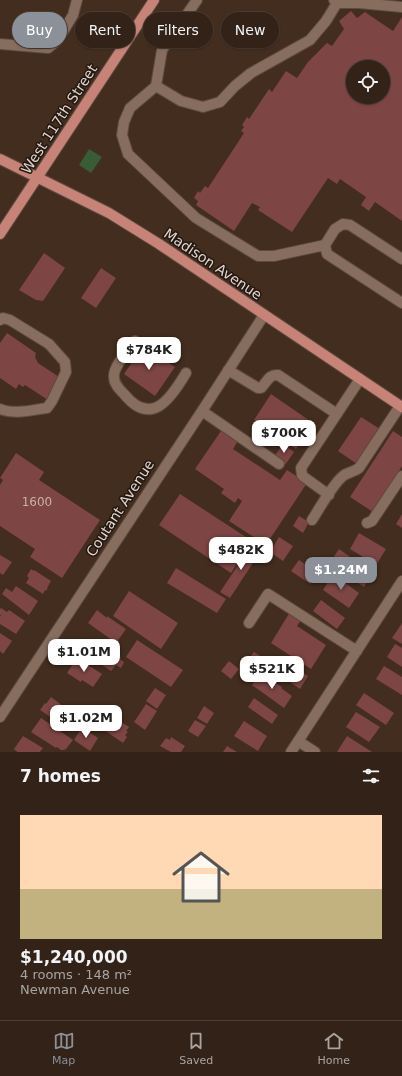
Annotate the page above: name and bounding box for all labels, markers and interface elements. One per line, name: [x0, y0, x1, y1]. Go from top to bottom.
chip: Buy: [12, 12, 67, 48]
chip: Rent: [75, 12, 135, 48]
chip: Filters: [143, 12, 213, 48]
chip: New: [221, 12, 279, 48]
map controls: [346, 60, 390, 104]
button: locate: [346, 60, 390, 104]
street label: West 117th Street: [18, 61, 101, 177]
street label: Madison Avenue: [161, 225, 265, 303]
pin: $784K: [121, 337, 177, 371]
text: $784K: [126, 342, 172, 357]
pin: $700K: [256, 420, 312, 454]
text: $700K: [261, 425, 307, 440]
street label: Coutant Avenue: [83, 457, 157, 559]
house number: 1600: [22, 495, 52, 509]
pin: $482K: [213, 537, 269, 571]
text: $482K: [218, 542, 264, 557]
pin: $1.24M: [308, 557, 374, 591]
text: $1.24M: [314, 562, 368, 577]
pin: $1.01M: [51, 639, 117, 673]
text: $1.01M: [57, 644, 111, 659]
pin: $521K: [244, 656, 300, 690]
text: $521K: [249, 661, 295, 676]
pin: $1.02M: [53, 705, 119, 739]
text: $1.02M: [59, 710, 113, 725]
icon: filters: [360, 765, 382, 787]
text: 7 homes: [20, 766, 101, 786]
icon: home: [165, 841, 237, 913]
text: $1,240,000: [20, 947, 128, 967]
text: 4 rooms · 148 m²: [20, 967, 132, 982]
text: Newman Avenue: [20, 982, 130, 997]
tab: Map: [52, 1030, 75, 1067]
tab: Saved: [179, 1030, 213, 1067]
tab: Home: [317, 1030, 350, 1067]

